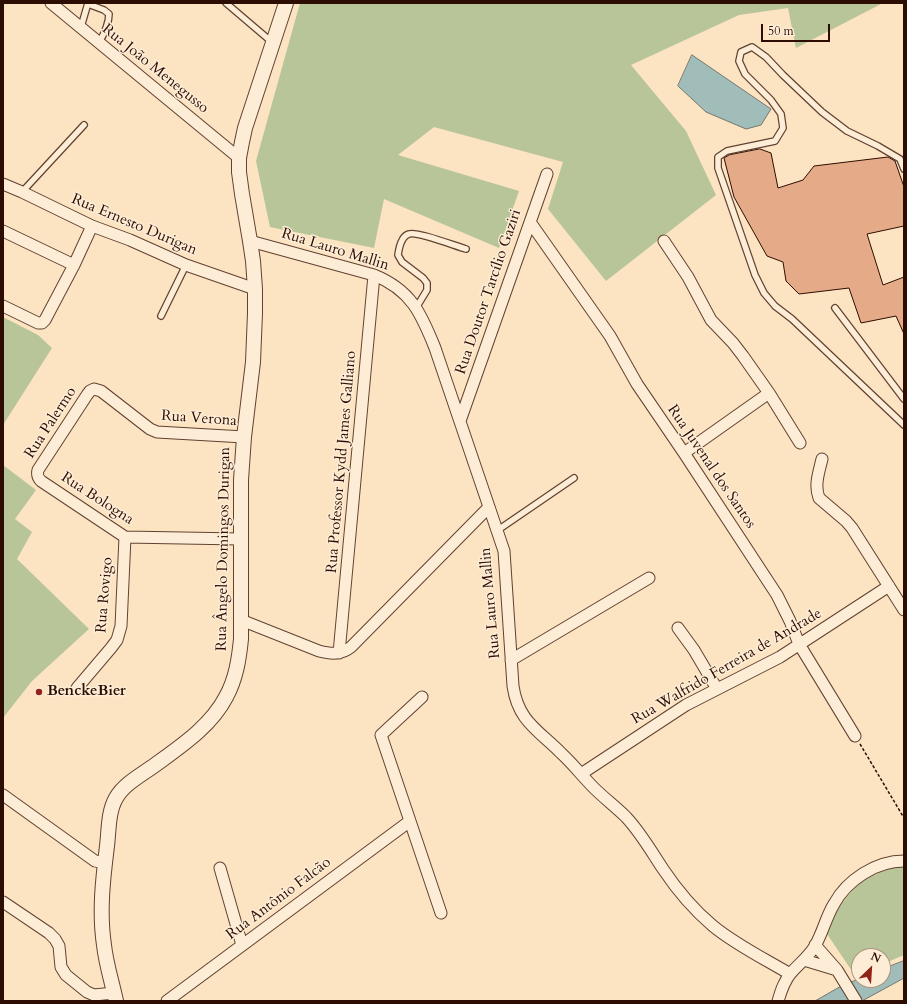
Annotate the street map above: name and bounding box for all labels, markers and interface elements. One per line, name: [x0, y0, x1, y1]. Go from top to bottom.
scale bar: [763, 16, 832, 42]
street label: Rua João Menegusso: [98, 20, 212, 118]
text: 50 m: [768, 23, 794, 39]
street label: Rua Ernesto Durigan: [69, 190, 199, 260]
street label: Rua Doutor Tarcílio Gaziri: [452, 207, 526, 377]
street label: Rua Lauro Mallin: [279, 225, 391, 275]
street label: Rua Professor Kydd James Galliano: [323, 350, 361, 574]
street label: Rua Palermo: [21, 384, 81, 462]
street label: Rua Juvenal dos Santos: [663, 402, 759, 532]
street label: Rua Verona: [161, 407, 237, 431]
street label: Rua Ângelo Domingos Durigan: [213, 447, 235, 651]
street label: Rua Bologna: [57, 469, 137, 529]
street label: Rua Lauro Mallin: [477, 547, 505, 659]
street label: Rua Rovigo: [93, 556, 117, 634]
street label: Rua Walfrido Ferreira de Andrade: [629, 605, 825, 729]
place label: BenckeBier: [47, 683, 126, 701]
marker: BenckeBier: [34, 687, 44, 697]
street label: Rua Antônio Falcão: [223, 854, 335, 944]
north arrow: [851, 948, 891, 988]
text: N: [868, 949, 883, 966]

